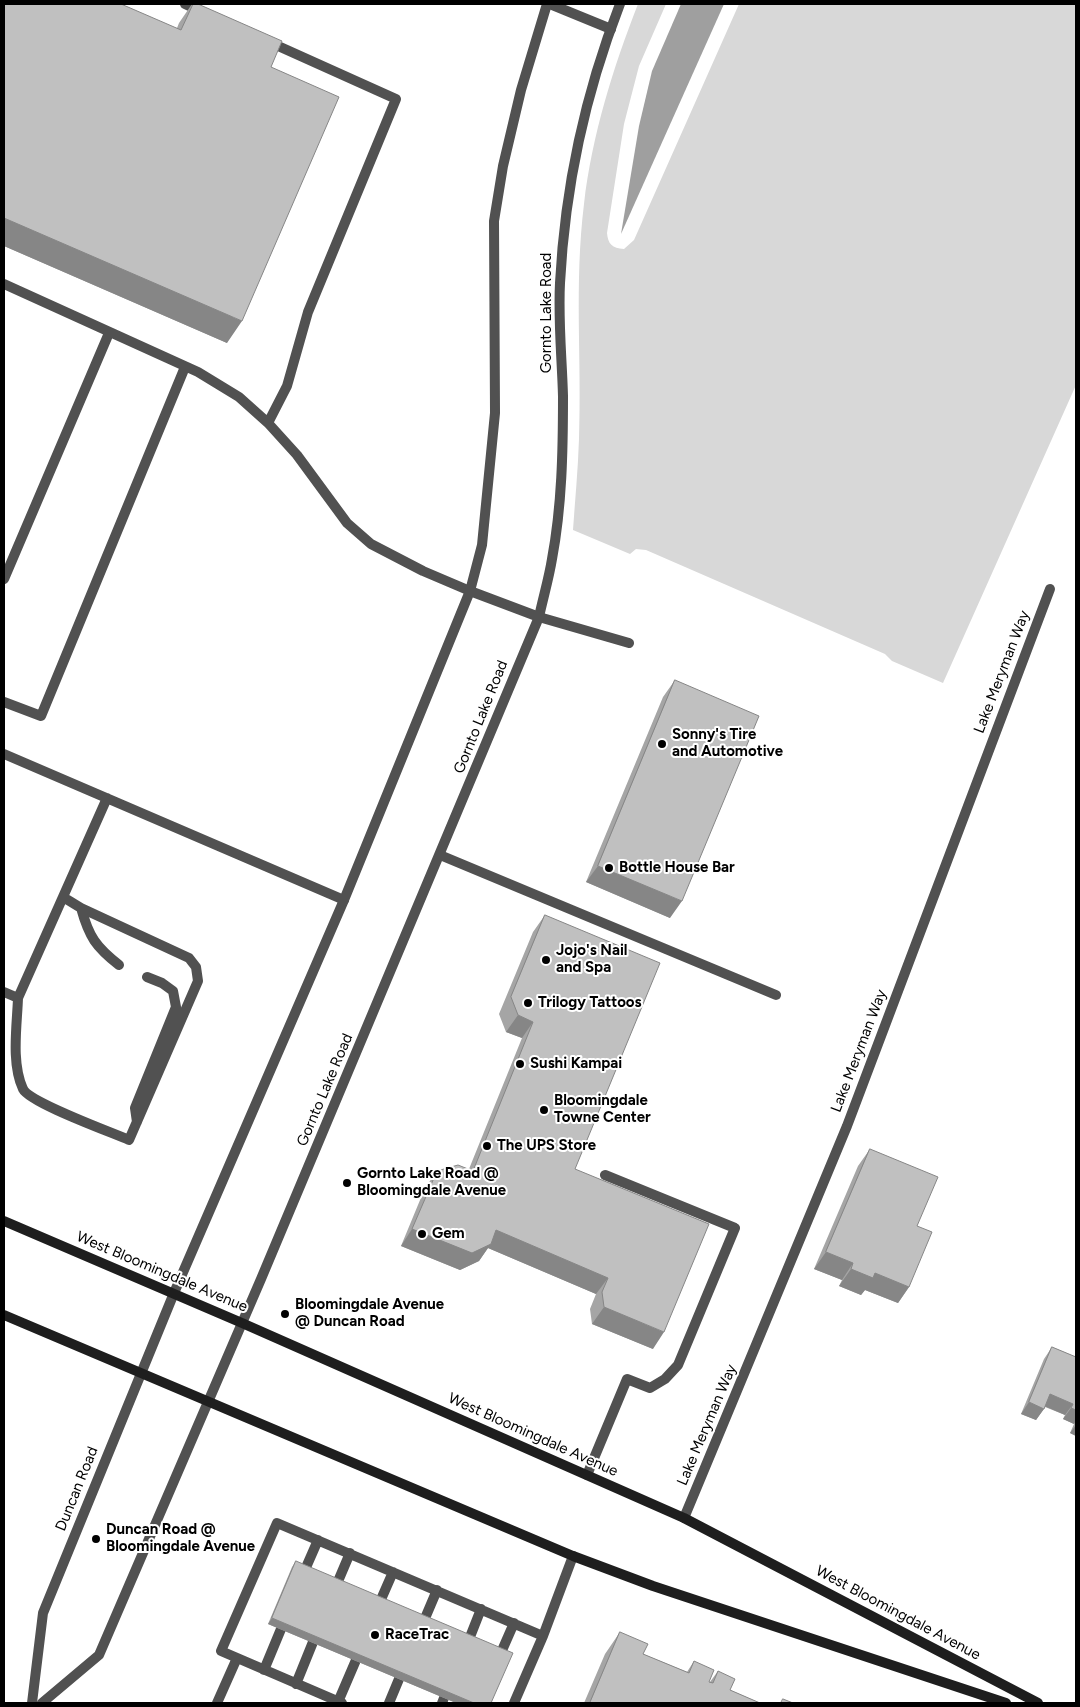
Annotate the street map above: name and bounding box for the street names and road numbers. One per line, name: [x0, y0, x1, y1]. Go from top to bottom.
street label: Gornto Lake Road: [538, 253, 556, 373]
street label: Lake Meryman Way: [970, 608, 1034, 736]
street label: Gornto Lake Road: [450, 658, 512, 776]
street label: Lake Meryman Way: [827, 987, 891, 1115]
street label: Gornto Lake Road: [293, 1031, 357, 1149]
street label: West Bloomingdale Avenue: [74, 1228, 250, 1316]
street label: Lake Meryman Way: [673, 1362, 741, 1488]
street label: West Bloomingdale Avenue: [445, 1389, 621, 1481]
street label: Duncan Road: [52, 1444, 102, 1534]
street label: West Bloomingdale Avenue: [813, 1562, 983, 1664]

